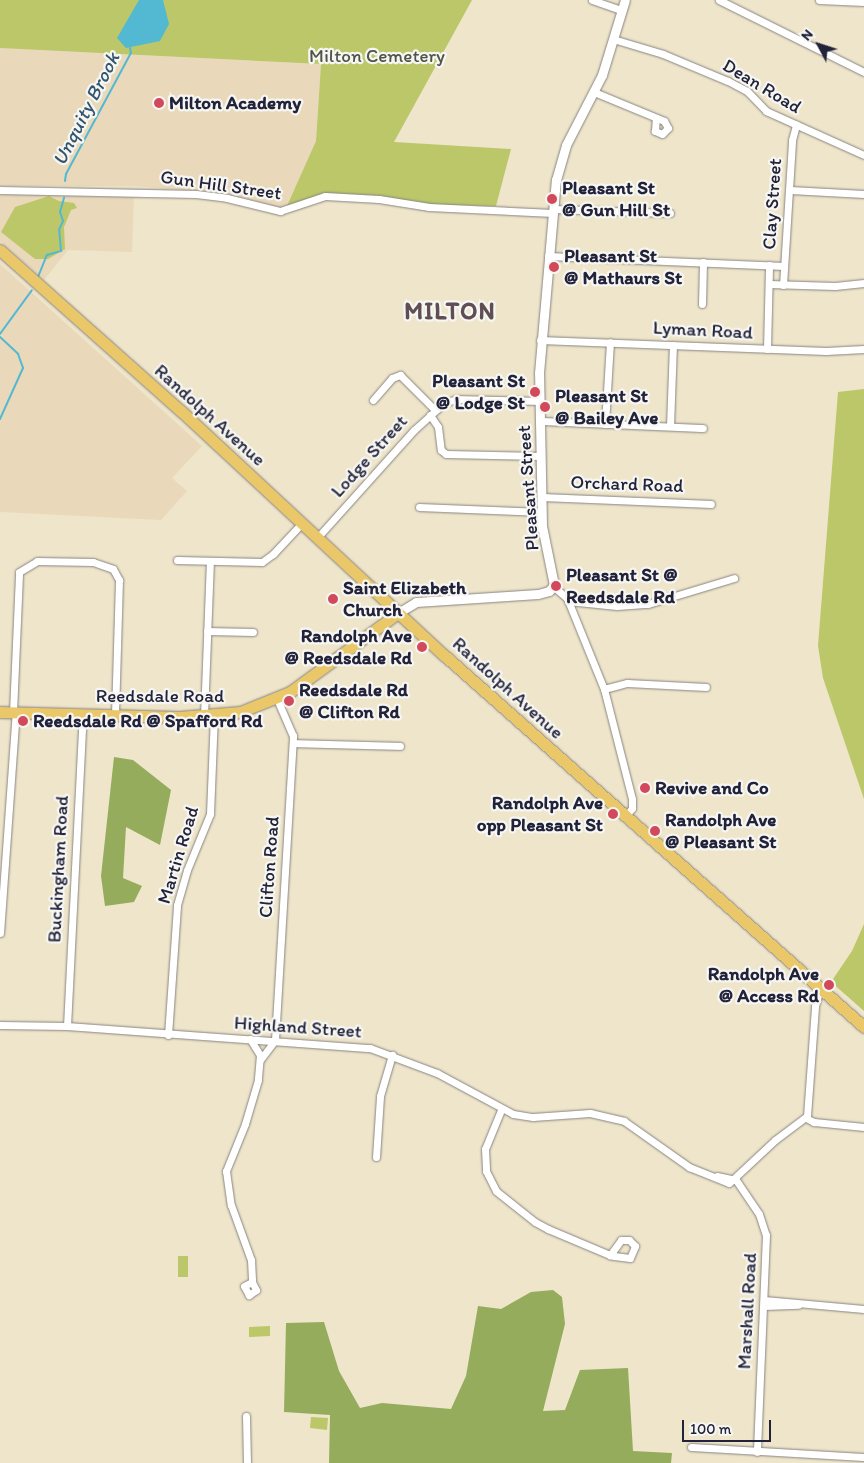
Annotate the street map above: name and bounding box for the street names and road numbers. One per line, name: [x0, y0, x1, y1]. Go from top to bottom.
street label: Dean Road: [719, 54, 805, 118]
street label: Clay Street: [757, 158, 787, 250]
street label: Gun Hill Street: [159, 165, 283, 205]
street label: Lyman Road: [653, 316, 753, 344]
street label: Randolph Avenue: [150, 359, 270, 471]
street label: Lodge Street: [326, 410, 412, 502]
street label: Pleasant Street: [512, 425, 544, 551]
street label: Orchard Road: [570, 471, 684, 497]
street label: Randolph Avenue: [448, 632, 568, 744]
street label: Reedsdale Road: [96, 685, 224, 707]
street label: Buckingham Road: [43, 795, 73, 943]
street label: Martin Road: [152, 804, 204, 906]
street label: Clifton Road: [254, 816, 284, 918]
street label: Highland Street: [234, 1011, 362, 1043]
street label: Marshall Road: [733, 1252, 761, 1370]

